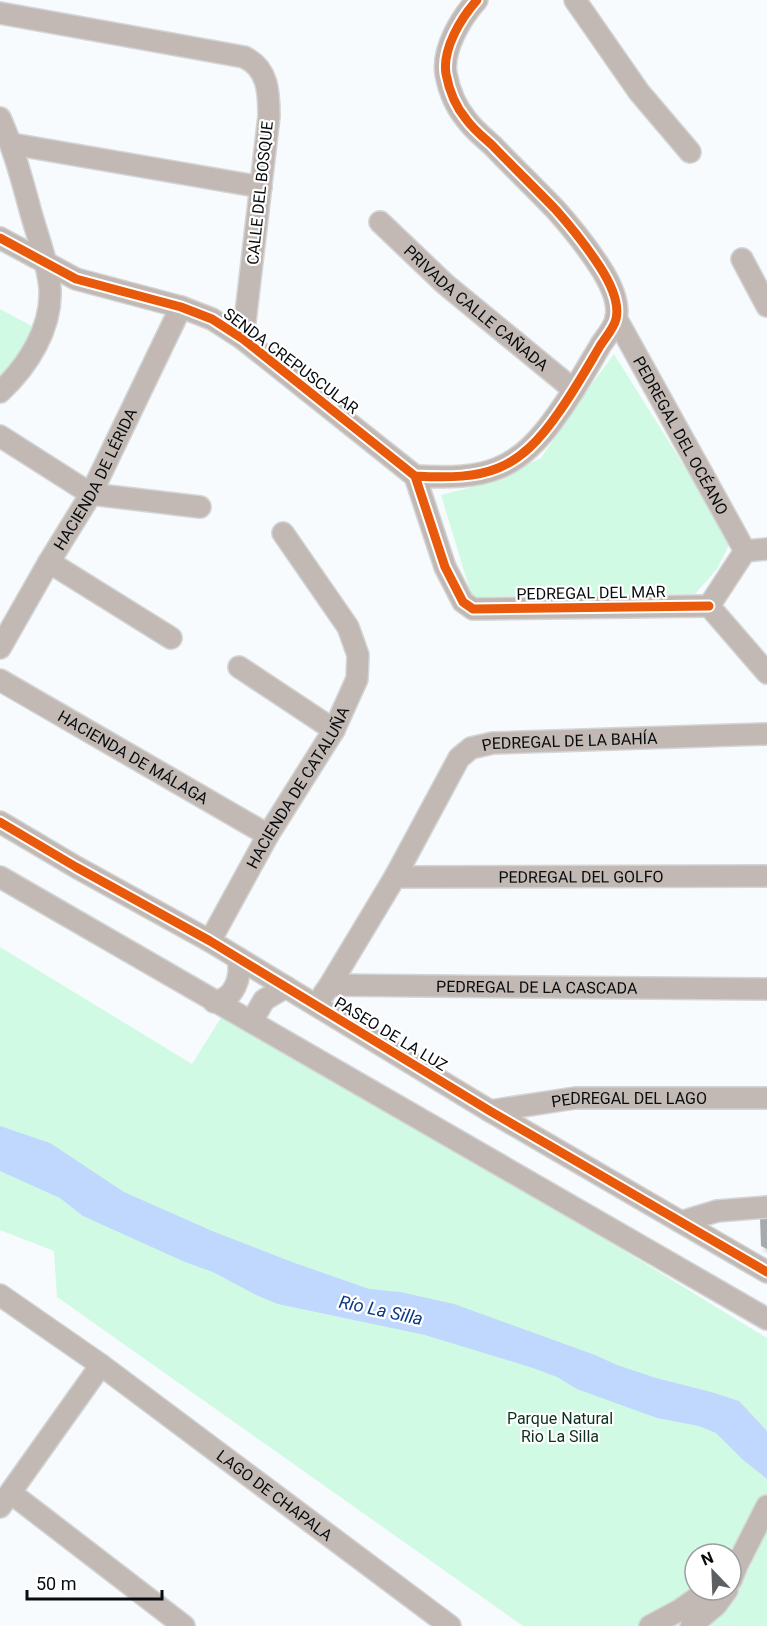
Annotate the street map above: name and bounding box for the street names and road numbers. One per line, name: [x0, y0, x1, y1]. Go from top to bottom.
street label: CALLE DEL BOSQUE: [243, 120, 277, 266]
street label: PRIVADA CALLE CAÑADA: [400, 241, 553, 375]
street label: SENDA CREPUSCULAR: [220, 304, 362, 418]
street label: PEDREGAL DEL OCÉANO: [629, 353, 732, 518]
street label: HACIENDA DE LÉRIDA: [49, 404, 141, 553]
street label: PEDREGAL DEL MAR: [516, 582, 666, 604]
street label: HACIENDA DE CATALUÑA: [242, 703, 353, 872]
street label: HACIENDA DE MÁLAGA: [55, 706, 212, 808]
street label: PEDREGAL DE LA BAHÍA: [480, 728, 658, 755]
street label: PEDREGAL DEL GOLFO: [498, 867, 664, 886]
street label: PEDREGAL DE LA CASCADA: [436, 976, 638, 997]
street label: PASEO DE LA LUZ: [331, 993, 451, 1075]
street label: PEDREGAL DEL LAGO: [550, 1089, 707, 1111]
street label: LAGO DE CHAPALA: [213, 1446, 337, 1545]

